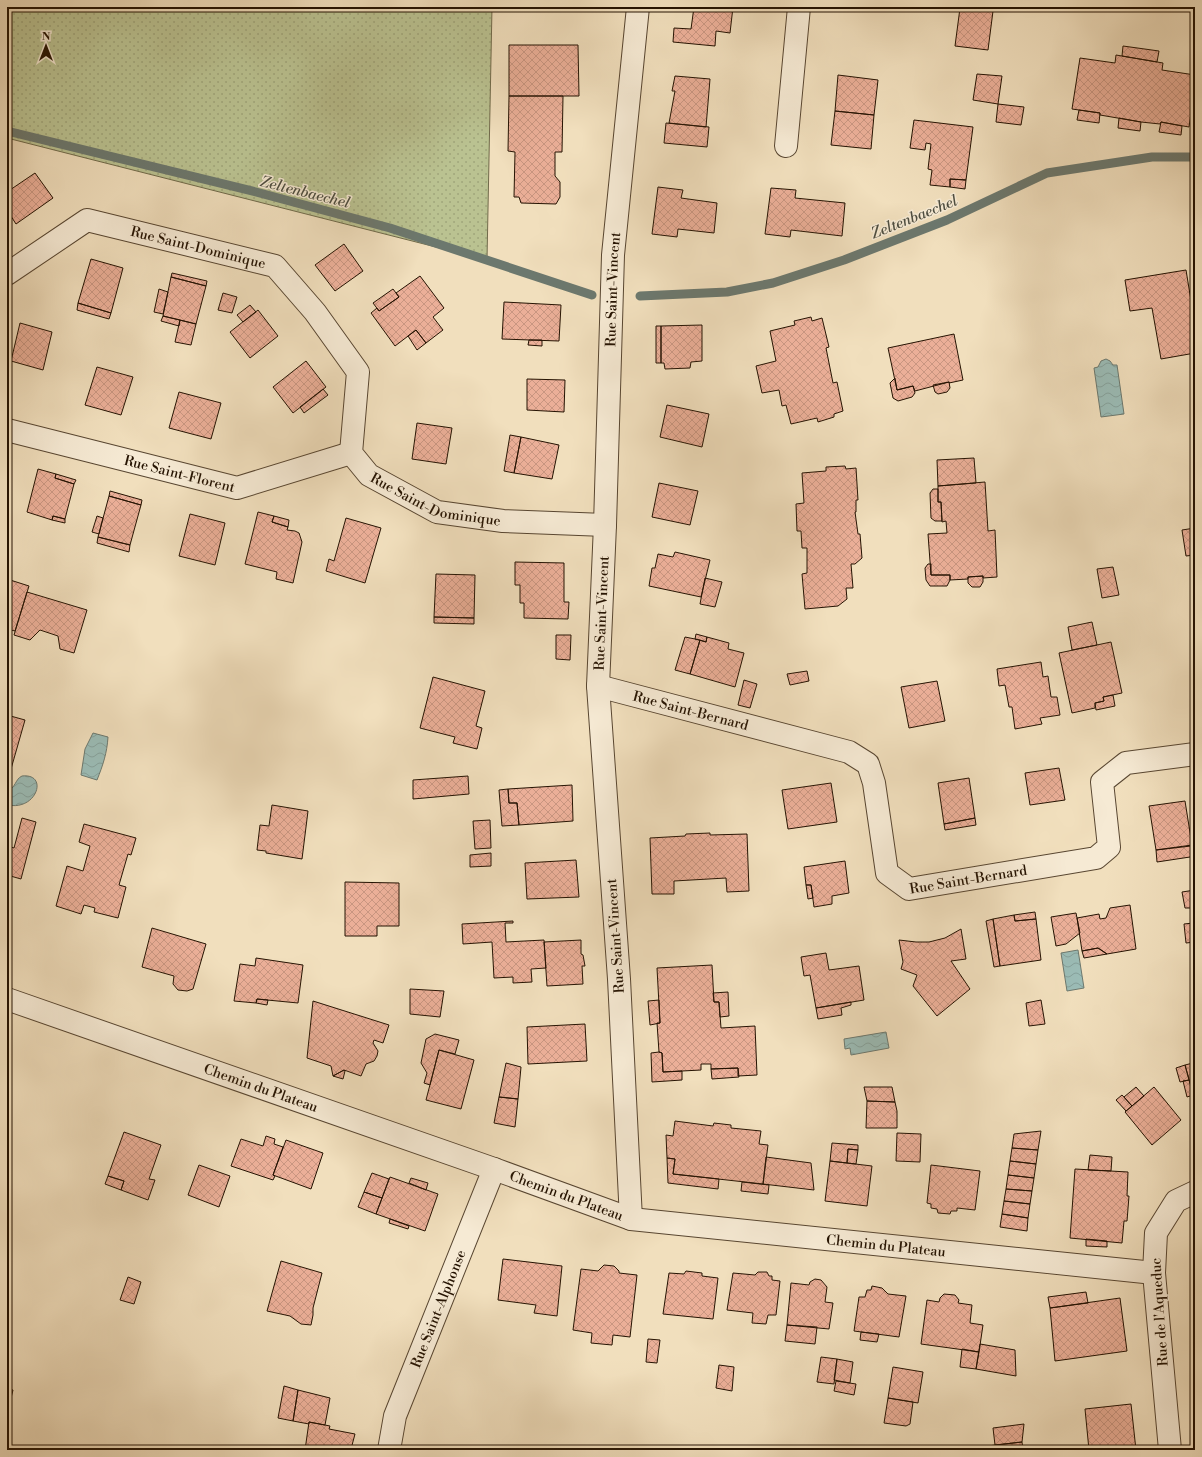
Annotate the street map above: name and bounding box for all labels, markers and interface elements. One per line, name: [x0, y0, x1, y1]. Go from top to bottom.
north arrow: [26, 26, 66, 66]
text: N: [42, 30, 51, 44]
water label: Zeltenbaechel: [258, 172, 352, 213]
water label: Zeltenbaechel: [868, 191, 961, 243]
street label: Rue Saint-Dominique: [128, 223, 267, 273]
street label: Rue Saint-Vincent: [602, 231, 625, 347]
street label: Rue Saint-Florent: [122, 452, 237, 497]
street label: Rue Saint-Dominique: [367, 469, 502, 531]
street label: Rue Saint-Vincent: [591, 555, 614, 671]
street label: Rue Saint-Bernard: [631, 688, 750, 735]
street label: Rue Saint-Bernard: [908, 862, 1028, 899]
street label: Rue Saint-Vincent: [603, 878, 629, 994]
street label: Chemin du Plateau: [201, 1060, 320, 1117]
street label: Chemin du Plateau: [507, 1167, 626, 1225]
street label: Chemin du Plateau: [825, 1231, 946, 1261]
street label: Rue Saint-Alphonse: [407, 1247, 471, 1371]
street label: Rue de l'Aqueduc: [1147, 1257, 1173, 1367]

